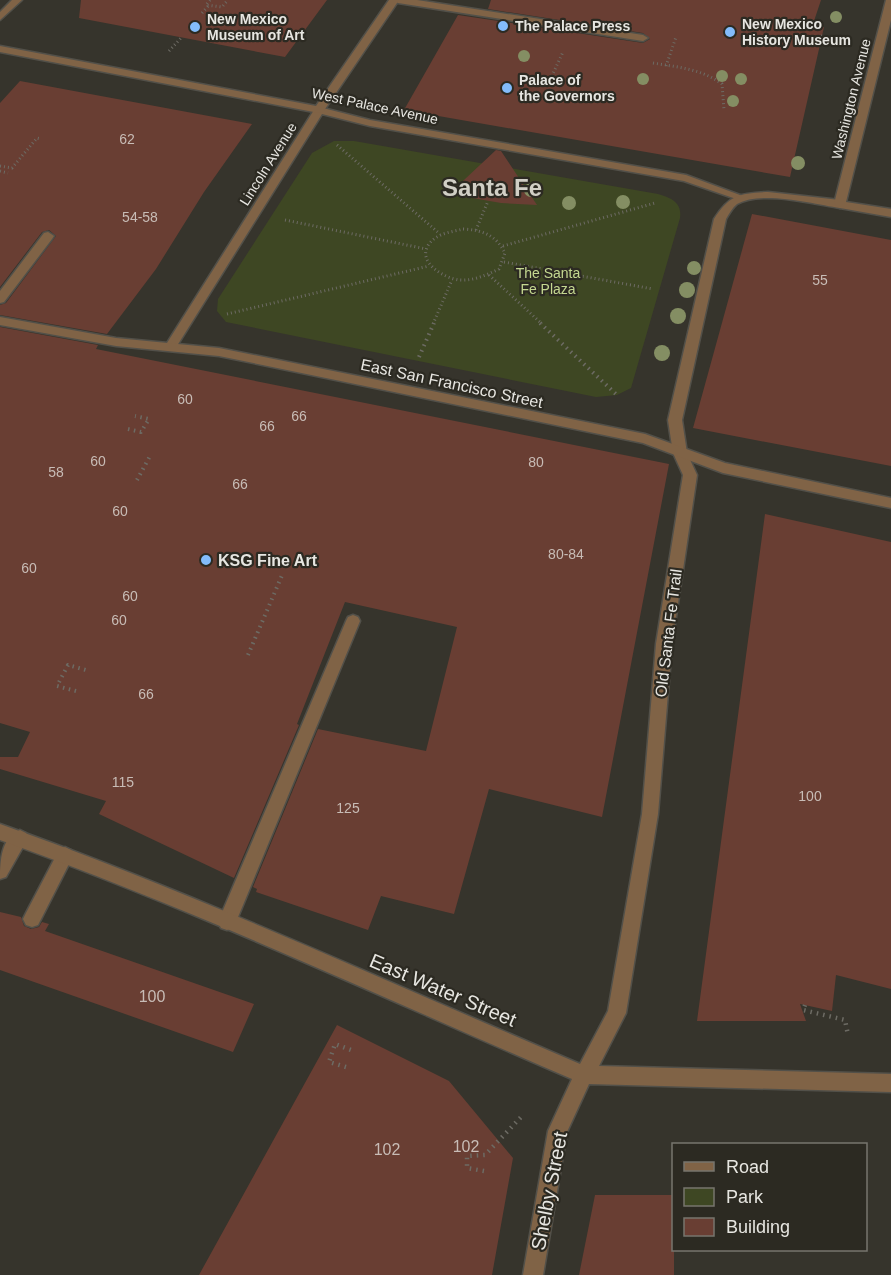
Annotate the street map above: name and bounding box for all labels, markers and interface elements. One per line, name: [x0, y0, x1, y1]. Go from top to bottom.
place label: New Mexico Museum of Art: [207, 11, 305, 43]
place label: New Mexico History Museum: [742, 16, 851, 48]
place label: The Palace Press: [515, 18, 630, 34]
marker: The Palace Press: [496, 19, 510, 33]
marker: New Mexico Museum of Art: [188, 20, 202, 34]
marker: New Mexico History Museum: [723, 25, 737, 39]
street label: Washington Avenue: [828, 37, 874, 161]
place label: Palace of the Governors: [519, 72, 615, 104]
marker: Palace of the Governors: [500, 81, 514, 95]
street label: West Palace Avenue: [310, 85, 440, 127]
street label: Lincoln Avenue: [236, 119, 300, 208]
house number: 62: [119, 131, 135, 147]
district label: Santa Fe: [442, 174, 542, 201]
house number: 54-58: [122, 209, 158, 225]
park label: The Santa Fe Plaza: [516, 265, 581, 297]
house number: 55: [812, 272, 828, 288]
street label: East San Francisco Street: [359, 356, 545, 411]
house number: 60: [177, 391, 193, 407]
house number: 66: [291, 408, 307, 424]
house number: 66: [259, 418, 275, 434]
house number: 60: [90, 453, 106, 469]
house number: 80: [528, 454, 544, 470]
house number: 58: [48, 464, 64, 480]
house number: 66: [232, 476, 248, 492]
house number: 60: [112, 503, 128, 519]
house number: 80-84: [548, 546, 584, 562]
place label: KSG Fine Art: [218, 552, 318, 569]
marker: KSG Fine Art: [199, 553, 213, 567]
house number: 60: [21, 560, 37, 576]
street label: Old Santa Fe Trail: [652, 568, 685, 698]
house number: 60: [122, 588, 138, 604]
house number: 60: [111, 612, 127, 628]
house number: 66: [138, 686, 154, 702]
house number: 115: [112, 774, 134, 790]
house number: 100: [798, 788, 822, 804]
house number: 125: [336, 800, 360, 816]
street label: East Water Street: [366, 949, 520, 1031]
house number: 100: [139, 988, 165, 1005]
street label: Shelby Street: [527, 1130, 571, 1252]
house number: 102: [453, 1138, 479, 1155]
house number: 102: [374, 1141, 400, 1158]
legend: [672, 1143, 867, 1251]
text: Road: [726, 1157, 769, 1177]
text: Park: [726, 1187, 764, 1207]
text: Building: [726, 1217, 790, 1237]

